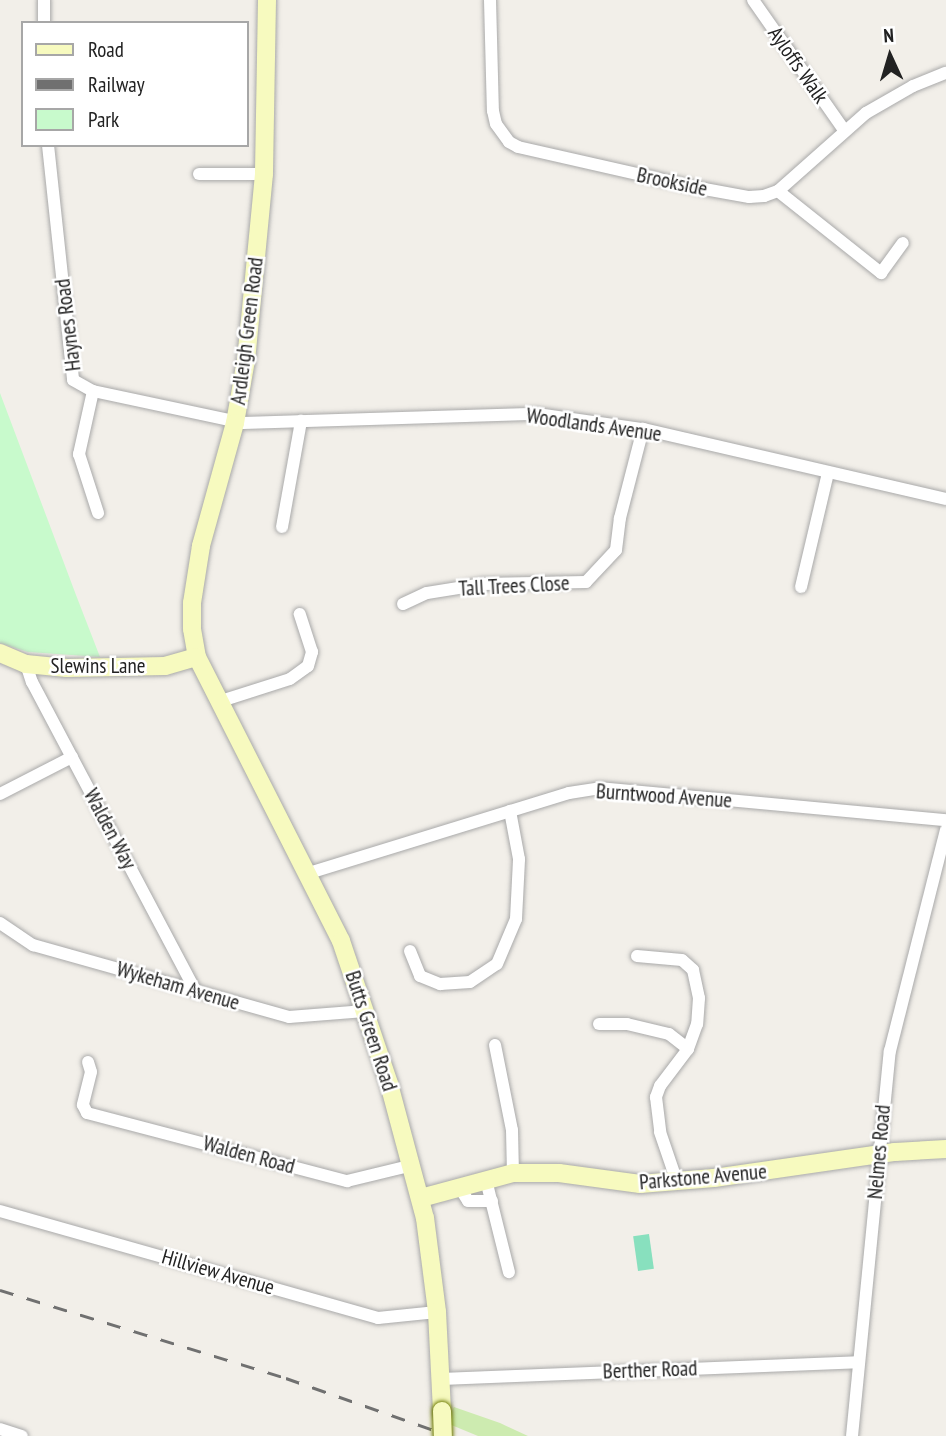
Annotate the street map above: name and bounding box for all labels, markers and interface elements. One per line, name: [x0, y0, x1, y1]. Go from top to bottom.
legend: [21, 21, 248, 147]
north arrow: [855, 21, 925, 91]
street label: Ayloffs Walk: [762, 22, 834, 108]
text: N: [883, 23, 894, 47]
text: Road: [88, 36, 124, 63]
text: Railway: [88, 71, 145, 98]
text: Park: [88, 106, 119, 133]
street label: Brookside: [634, 162, 710, 202]
street label: Ardleigh Green Road: [225, 256, 269, 406]
street label: Haynes Road: [50, 277, 86, 373]
street label: Woodlands Avenue: [524, 403, 664, 447]
street label: Tall Trees Close: [458, 570, 570, 602]
street label: Slewins Lane: [51, 653, 145, 679]
street label: Burntwood Avenue: [595, 779, 733, 813]
street label: Walden Way: [78, 784, 142, 874]
street label: Wykeham Avenue: [113, 956, 243, 1016]
street label: Butts Green Road: [340, 968, 402, 1094]
street label: Nelmes Road: [862, 1104, 896, 1200]
street label: Walden Road: [200, 1131, 298, 1179]
street label: Parkstone Avenue: [638, 1159, 768, 1195]
street label: Hillview Avenue: [158, 1244, 278, 1300]
street label: Berther Road: [602, 1356, 698, 1384]

